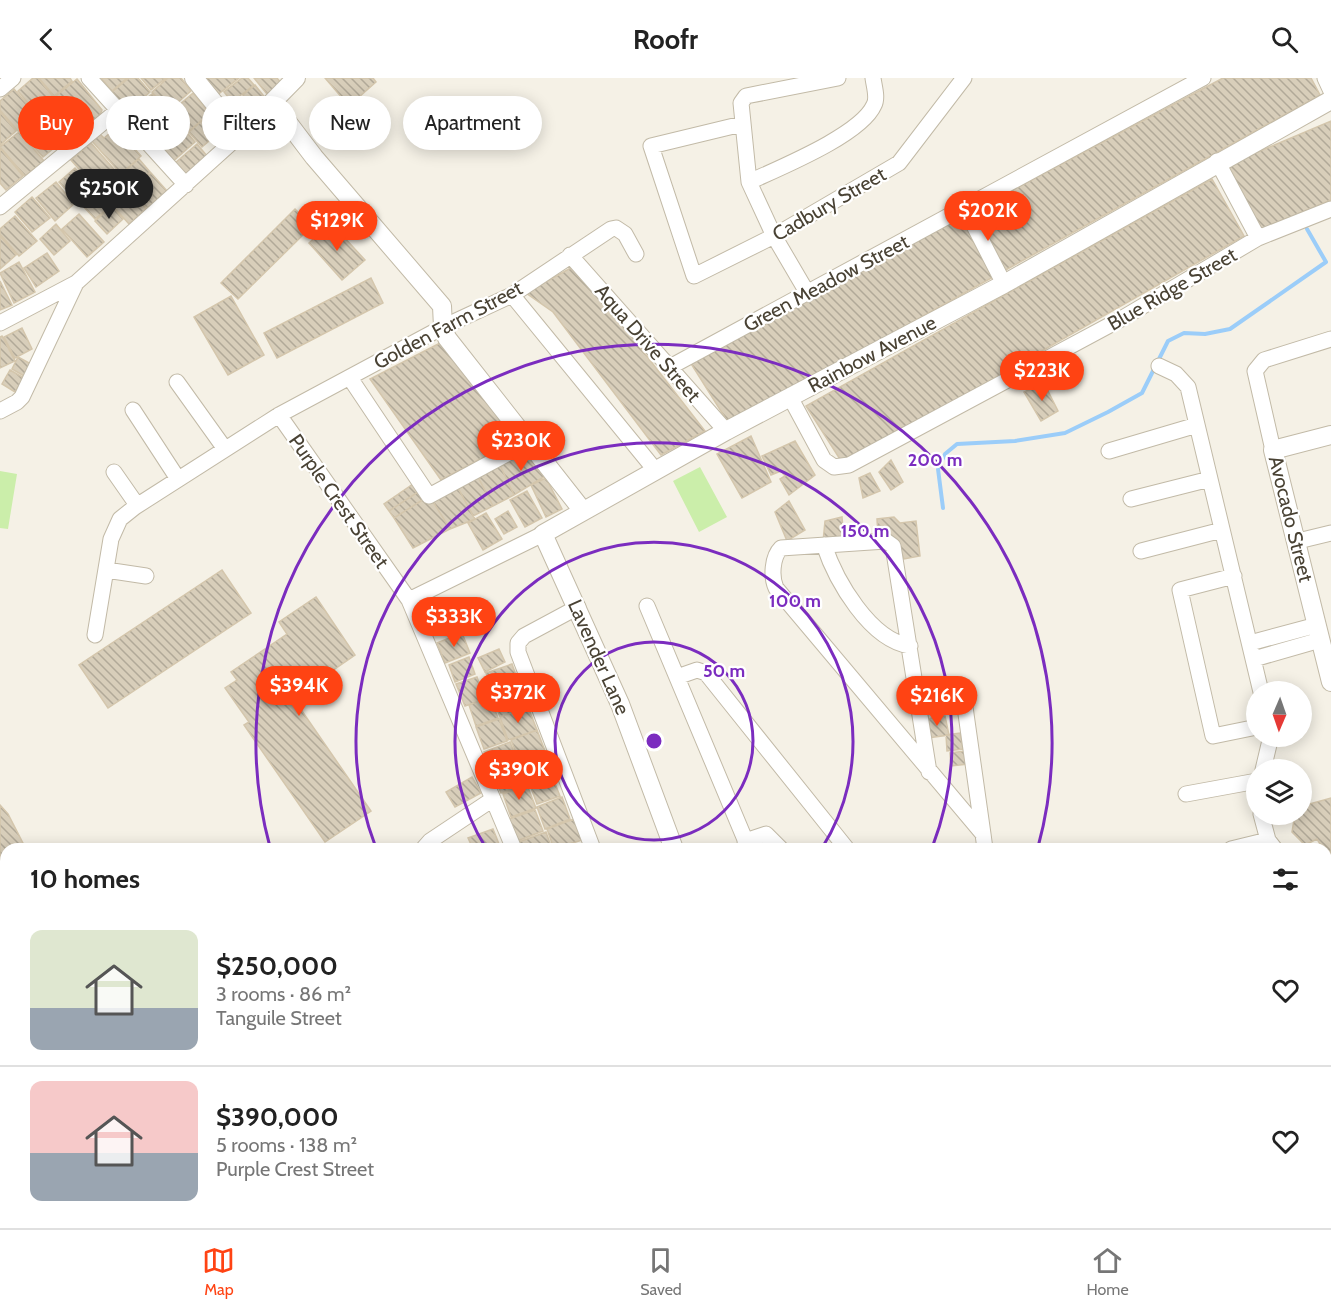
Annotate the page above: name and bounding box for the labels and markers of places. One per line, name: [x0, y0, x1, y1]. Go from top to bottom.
pin: $250K: [67, 169, 151, 220]
pin: $202K: [946, 191, 1030, 242]
pin: $129K: [295, 201, 379, 252]
pin: $223K: [1000, 351, 1084, 402]
pin: $230K: [479, 421, 563, 472]
pin: $333K: [412, 597, 496, 648]
pin: $394K: [257, 666, 341, 717]
pin: $372K: [476, 673, 560, 724]
pin: $216K: [895, 676, 979, 727]
centre of rings: [644, 731, 664, 751]
pin: $390K: [477, 750, 561, 801]

